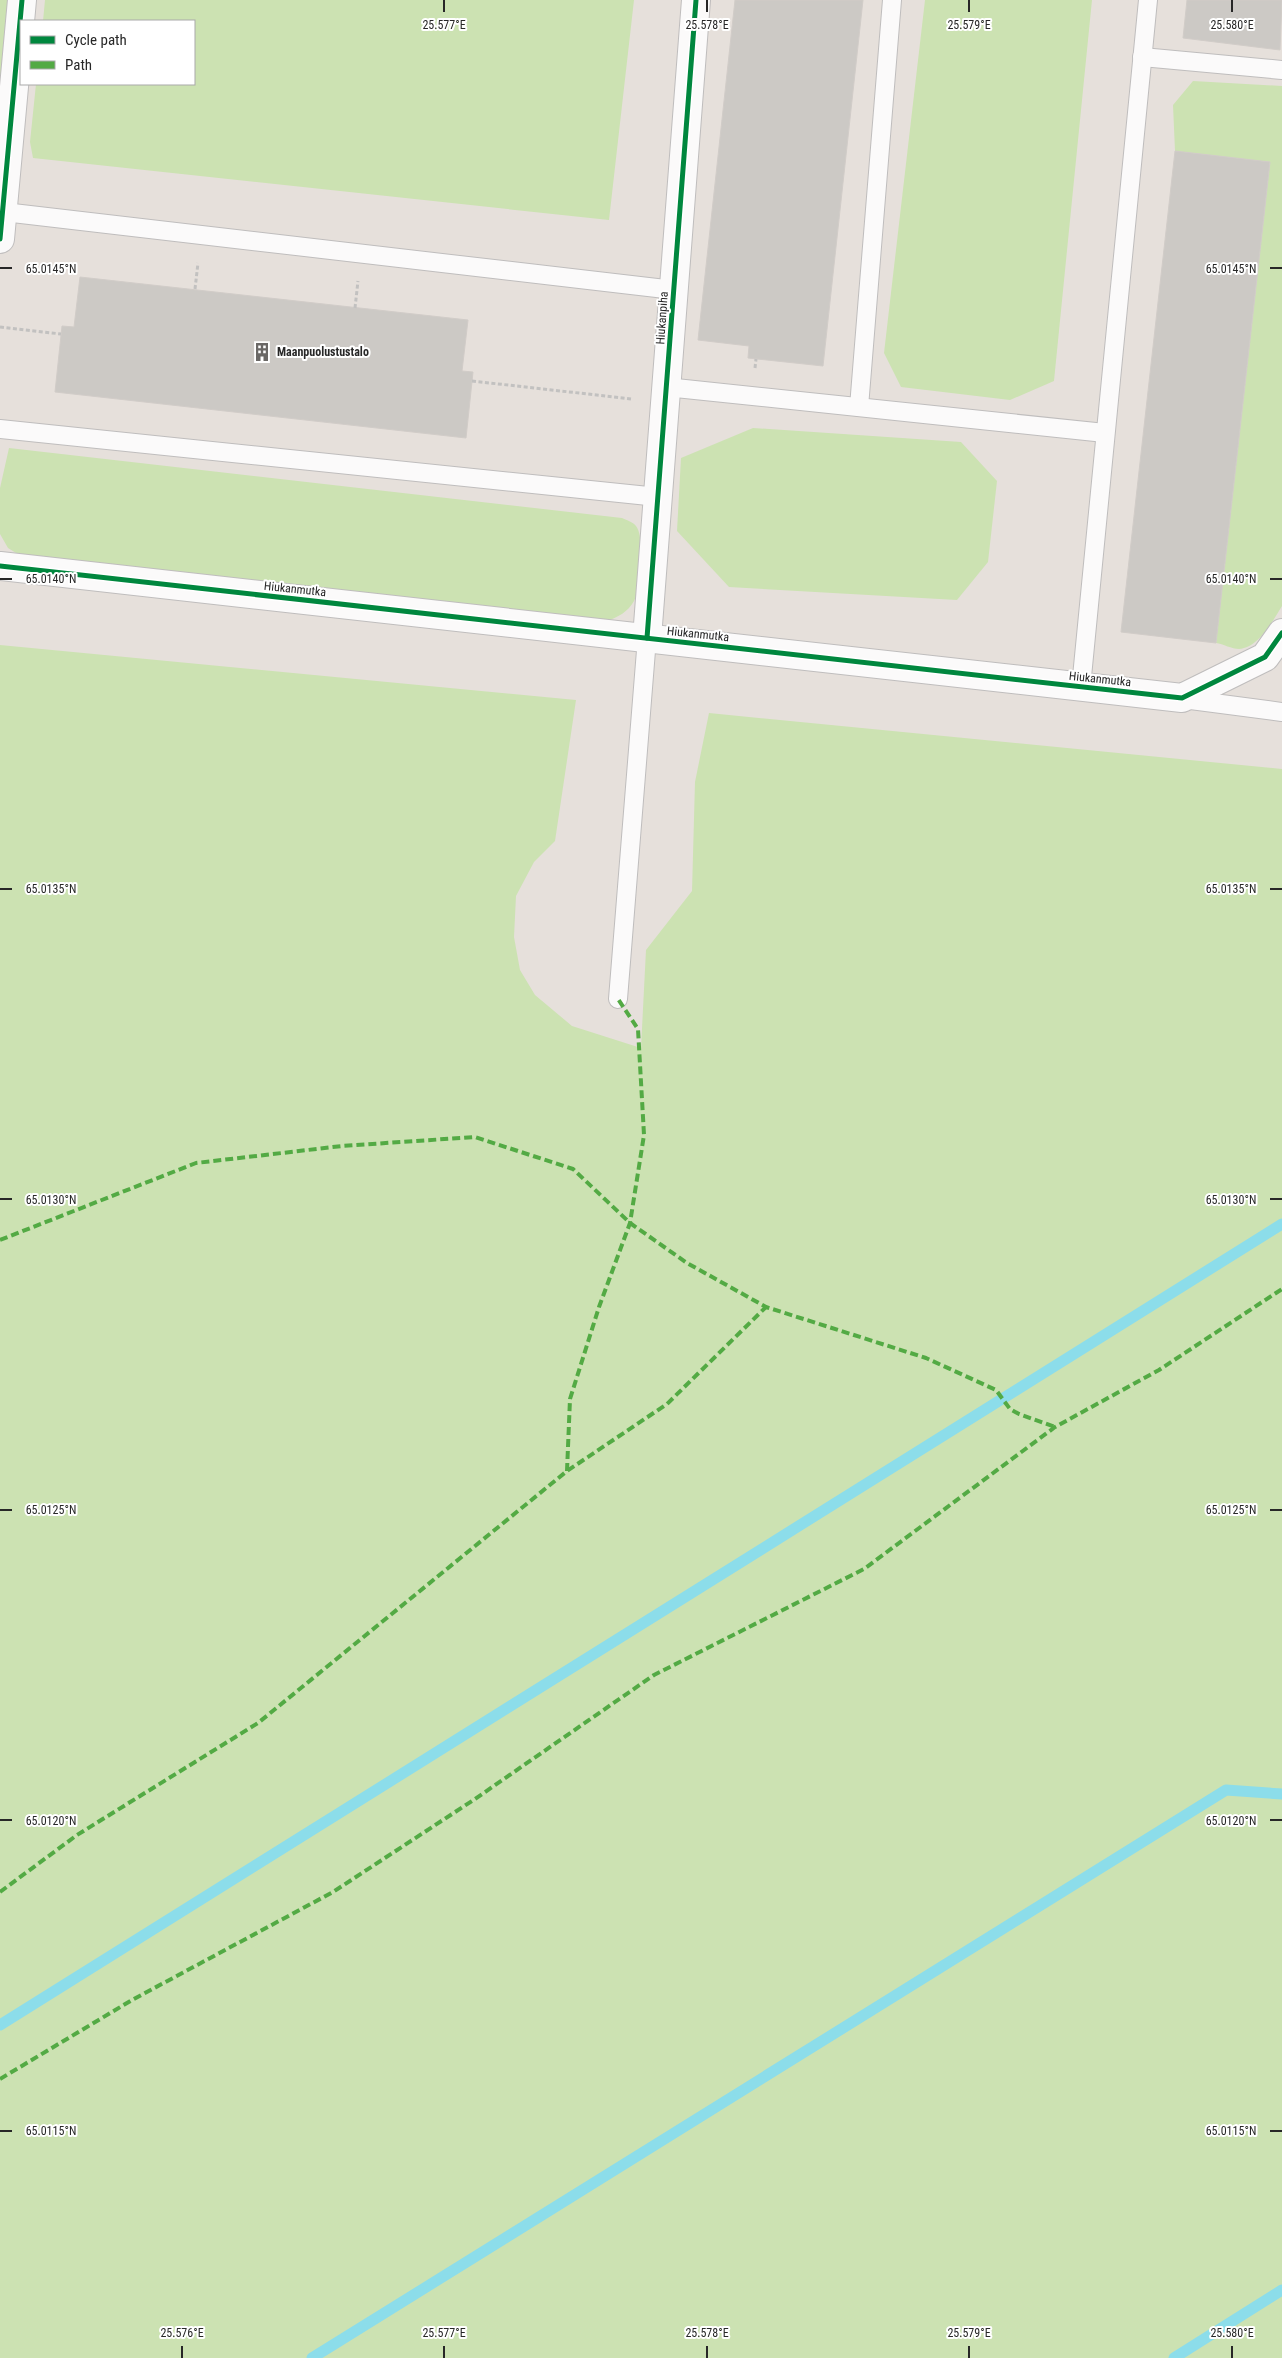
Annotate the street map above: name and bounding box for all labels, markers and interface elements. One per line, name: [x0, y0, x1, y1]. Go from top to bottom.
text: 25.577°E: [422, 18, 466, 32]
text: 25.578°E: [685, 18, 729, 32]
text: 25.579°E: [947, 18, 991, 32]
text: 25.580°E: [1210, 18, 1254, 32]
legend: [20, 20, 195, 85]
text: Cycle path: [65, 31, 127, 49]
text: Path: [65, 56, 92, 74]
text: 65.0145°N: [26, 262, 76, 276]
text: 65.0145°N: [1206, 262, 1256, 276]
street label: Hiukanpiha: [653, 291, 671, 345]
building icon: Maanpuolustustalo: [251, 341, 273, 363]
place label: Maanpuolustustalo: [277, 345, 369, 359]
text: 65.0140°N: [26, 572, 76, 586]
text: 65.0140°N: [1206, 572, 1256, 586]
street label: Hiukanmutka: [263, 579, 327, 599]
street label: Hiukanmutka: [666, 624, 730, 644]
street label: Hiukanmutka: [1068, 669, 1132, 689]
text: 65.0135°N: [26, 882, 76, 896]
text: 65.0135°N: [1206, 882, 1256, 896]
text: 65.0130°N: [26, 1193, 76, 1207]
text: 65.0130°N: [1206, 1193, 1256, 1207]
text: 65.0125°N: [26, 1503, 76, 1517]
text: 65.0125°N: [1206, 1503, 1256, 1517]
text: 65.0120°N: [26, 1814, 76, 1828]
text: 65.0120°N: [1206, 1814, 1256, 1828]
text: 65.0115°N: [26, 2124, 76, 2138]
text: 65.0115°N: [1206, 2124, 1256, 2138]
text: 25.576°E: [160, 2326, 204, 2340]
text: 25.577°E: [422, 2326, 466, 2340]
text: 25.578°E: [685, 2326, 729, 2340]
text: 25.579°E: [947, 2326, 991, 2340]
text: 25.580°E: [1210, 2326, 1254, 2340]

